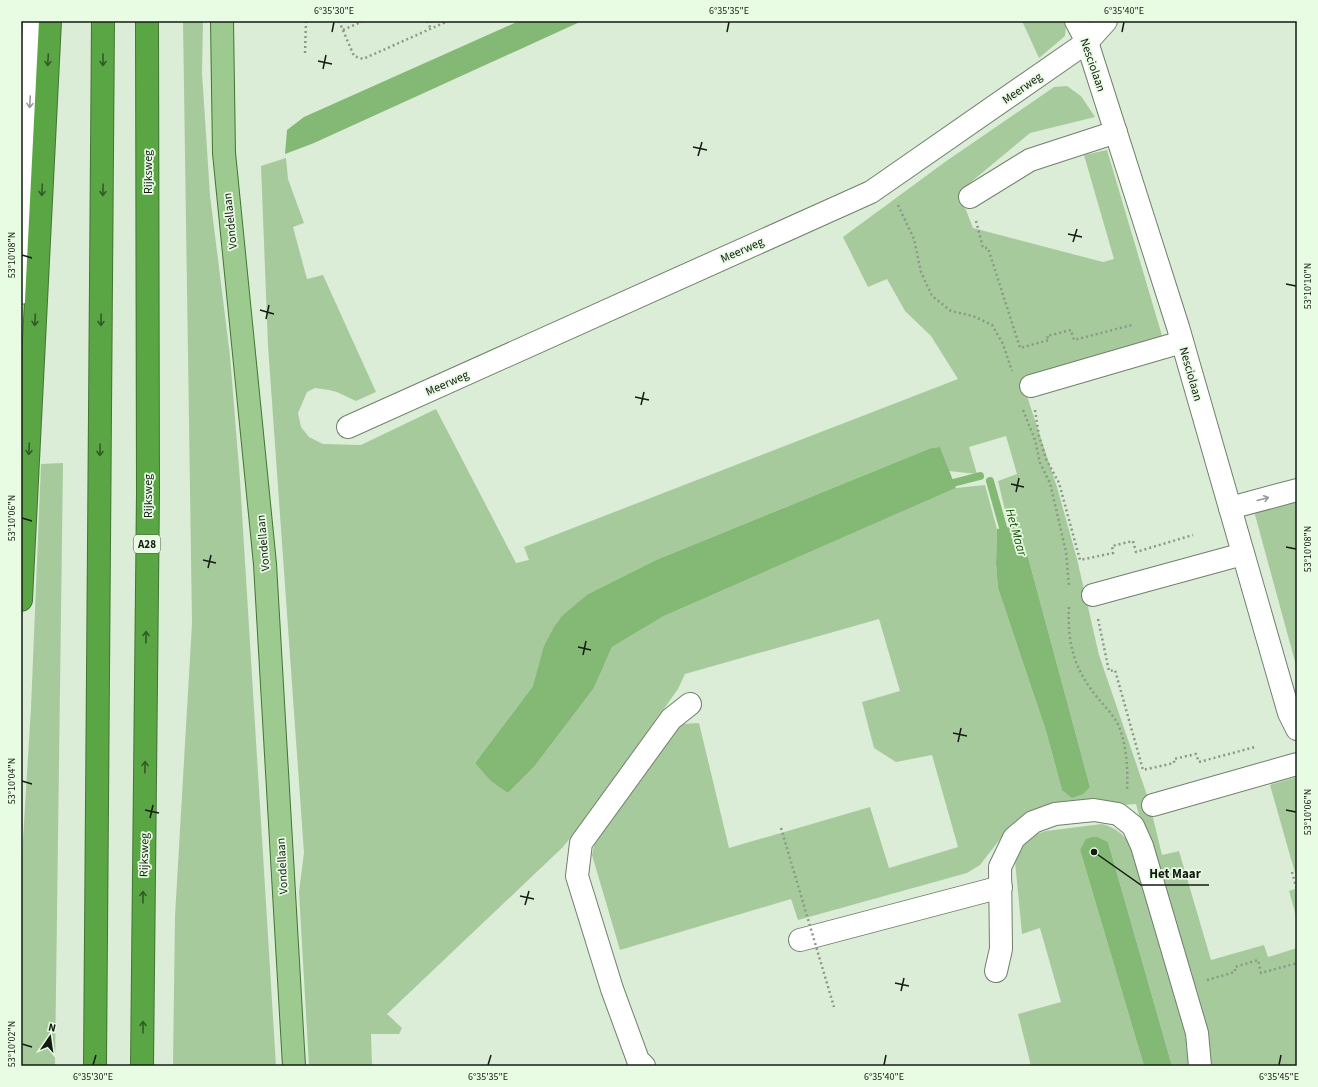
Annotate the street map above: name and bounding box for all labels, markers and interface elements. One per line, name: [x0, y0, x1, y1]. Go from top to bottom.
text: 6°35'30"E: [314, 4, 354, 18]
text: 6°35'35"E: [709, 4, 749, 18]
text: 6°35'40"E: [1104, 4, 1144, 18]
street label: Nesciolaan: [1075, 36, 1110, 94]
one-way arrow: [45, 53, 52, 66]
one-way arrow: [99, 53, 107, 66]
street label: Meerweg: [999, 68, 1046, 108]
one-way arrow: [26, 95, 33, 108]
street label: Rijksweg: [140, 150, 157, 194]
one-way arrow: [38, 183, 45, 196]
one-way arrow: [99, 183, 107, 196]
street label: Vondellaan: [219, 192, 242, 250]
text: 53°10'08"N: [5, 232, 19, 278]
street label: Meerweg: [718, 233, 766, 267]
text: 53°10'10"N: [1301, 263, 1315, 309]
one-way arrow: [31, 313, 39, 326]
one-way arrow: [98, 313, 105, 326]
street label: Nesciolaan: [1175, 345, 1206, 403]
street label: Meerweg: [423, 366, 471, 400]
one-way arrow: [25, 442, 32, 455]
one-way arrow: [96, 443, 104, 456]
street label: Rijksweg: [140, 474, 157, 518]
text: 53°10'06"N: [5, 495, 19, 541]
one-way arrow: [1257, 495, 1270, 502]
water label: Het Maar: [1001, 506, 1032, 559]
street label: Vondellaan: [253, 514, 274, 572]
text: 53°10'08"N: [1301, 526, 1315, 572]
road number: A28: [134, 535, 160, 553]
one-way arrow: [142, 631, 150, 644]
text: 53°10'04"N: [5, 758, 19, 804]
one-way arrow: [141, 761, 149, 774]
text: 53°10'06"N: [1301, 789, 1315, 835]
street label: Rijksweg: [136, 833, 153, 877]
street label: Vondellaan: [273, 837, 292, 895]
callout: Het Maar: [1141, 860, 1209, 885]
text: Het Maar: [1149, 865, 1202, 883]
one-way arrow: [140, 891, 147, 904]
north arrow: [30, 1017, 70, 1057]
text: N: [47, 1020, 57, 1036]
text: 53°10'02"N: [5, 1021, 19, 1067]
one-way arrow: [139, 1021, 147, 1034]
text: 6°35'30"E: [73, 1070, 113, 1084]
text: 6°35'35"E: [468, 1070, 508, 1084]
text: 6°35'40"E: [864, 1070, 904, 1084]
text: 6°35'45"E: [1259, 1070, 1299, 1084]

